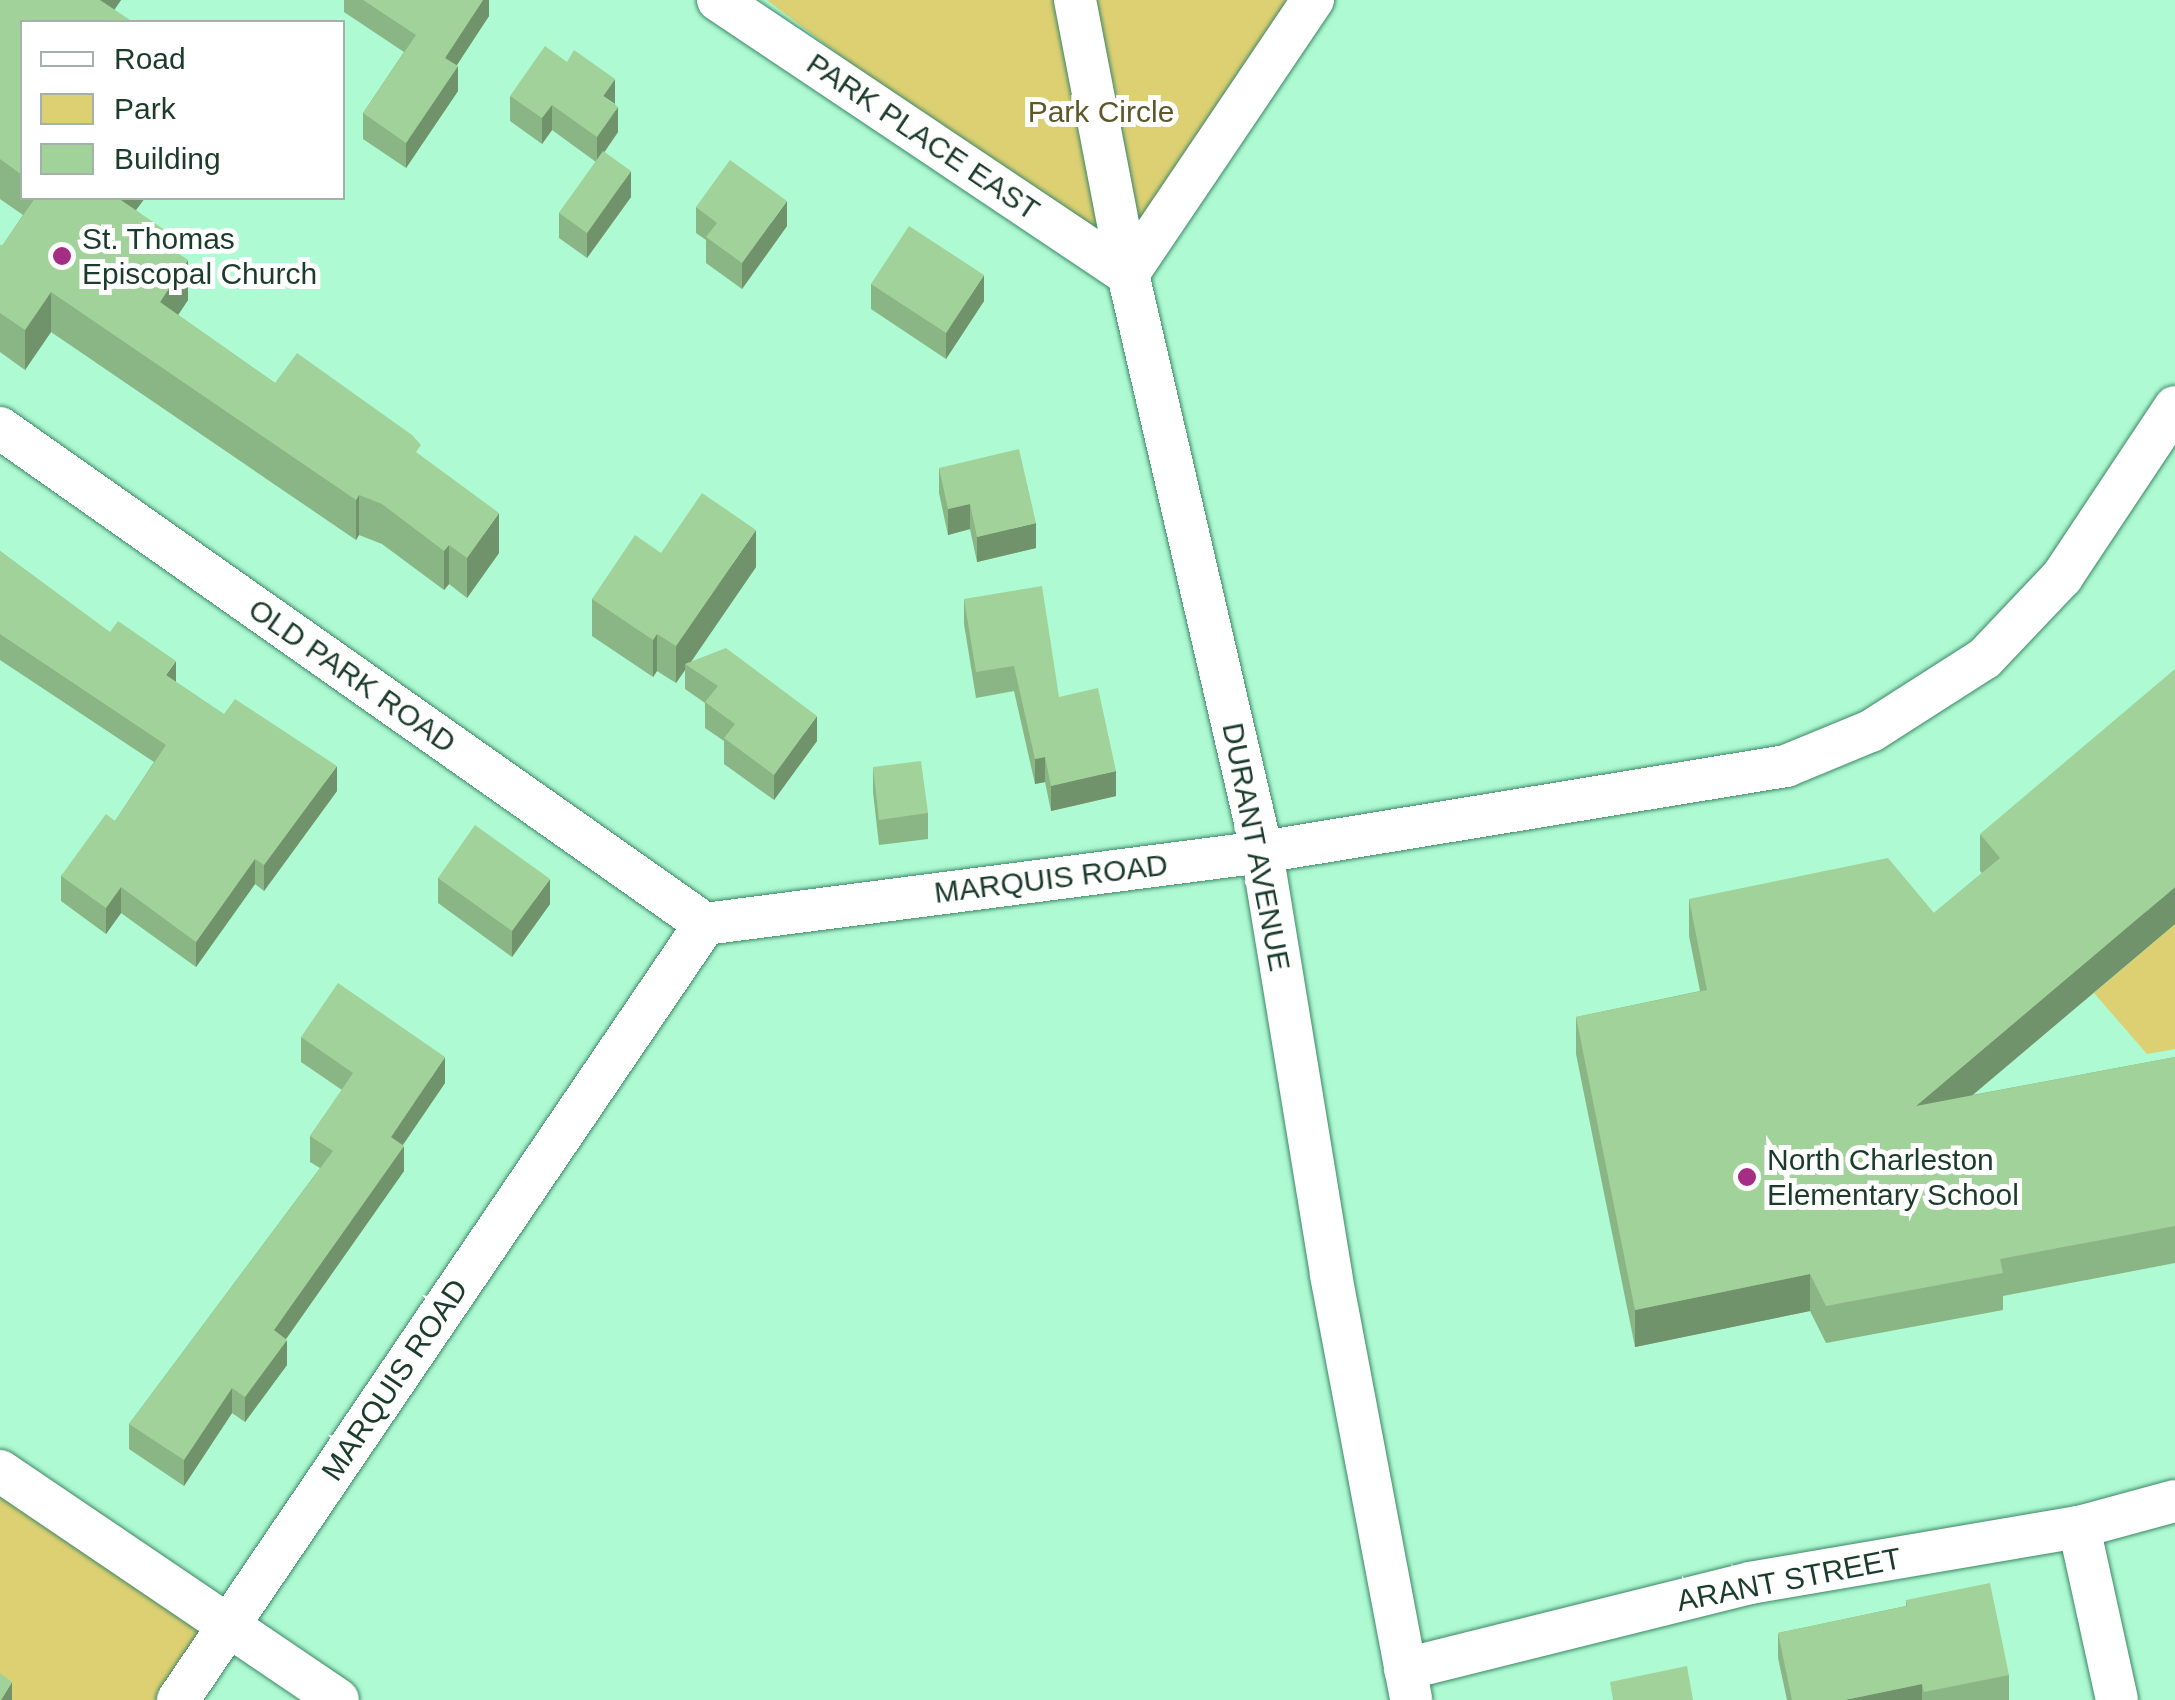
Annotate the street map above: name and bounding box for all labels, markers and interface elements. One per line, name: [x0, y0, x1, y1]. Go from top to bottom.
legend: [20, 20, 345, 200]
text: Road: [114, 42, 186, 75]
street label: PARK PLACE EAST: [800, 46, 1046, 228]
text: Park: [114, 92, 176, 125]
park label: Park Circle: [1028, 94, 1174, 130]
text: Building: [114, 142, 221, 175]
place label: St. Thomas Episcopal Church: [82, 221, 317, 292]
marker: St. Thomas Episcopal Church: [51, 245, 73, 267]
street label: OLD PARK ROAD: [242, 591, 462, 761]
street label: DURANT AVENUE: [1214, 719, 1298, 975]
street label: MARQUIS ROAD: [932, 847, 1170, 911]
place label: North Charleston Elementary School: [1767, 1142, 2019, 1212]
marker: North Charleston Elementary School: [1736, 1166, 1758, 1188]
street label: MARQUIS ROAD: [314, 1273, 476, 1487]
street label: ARANT STREET: [1673, 1541, 1905, 1619]

